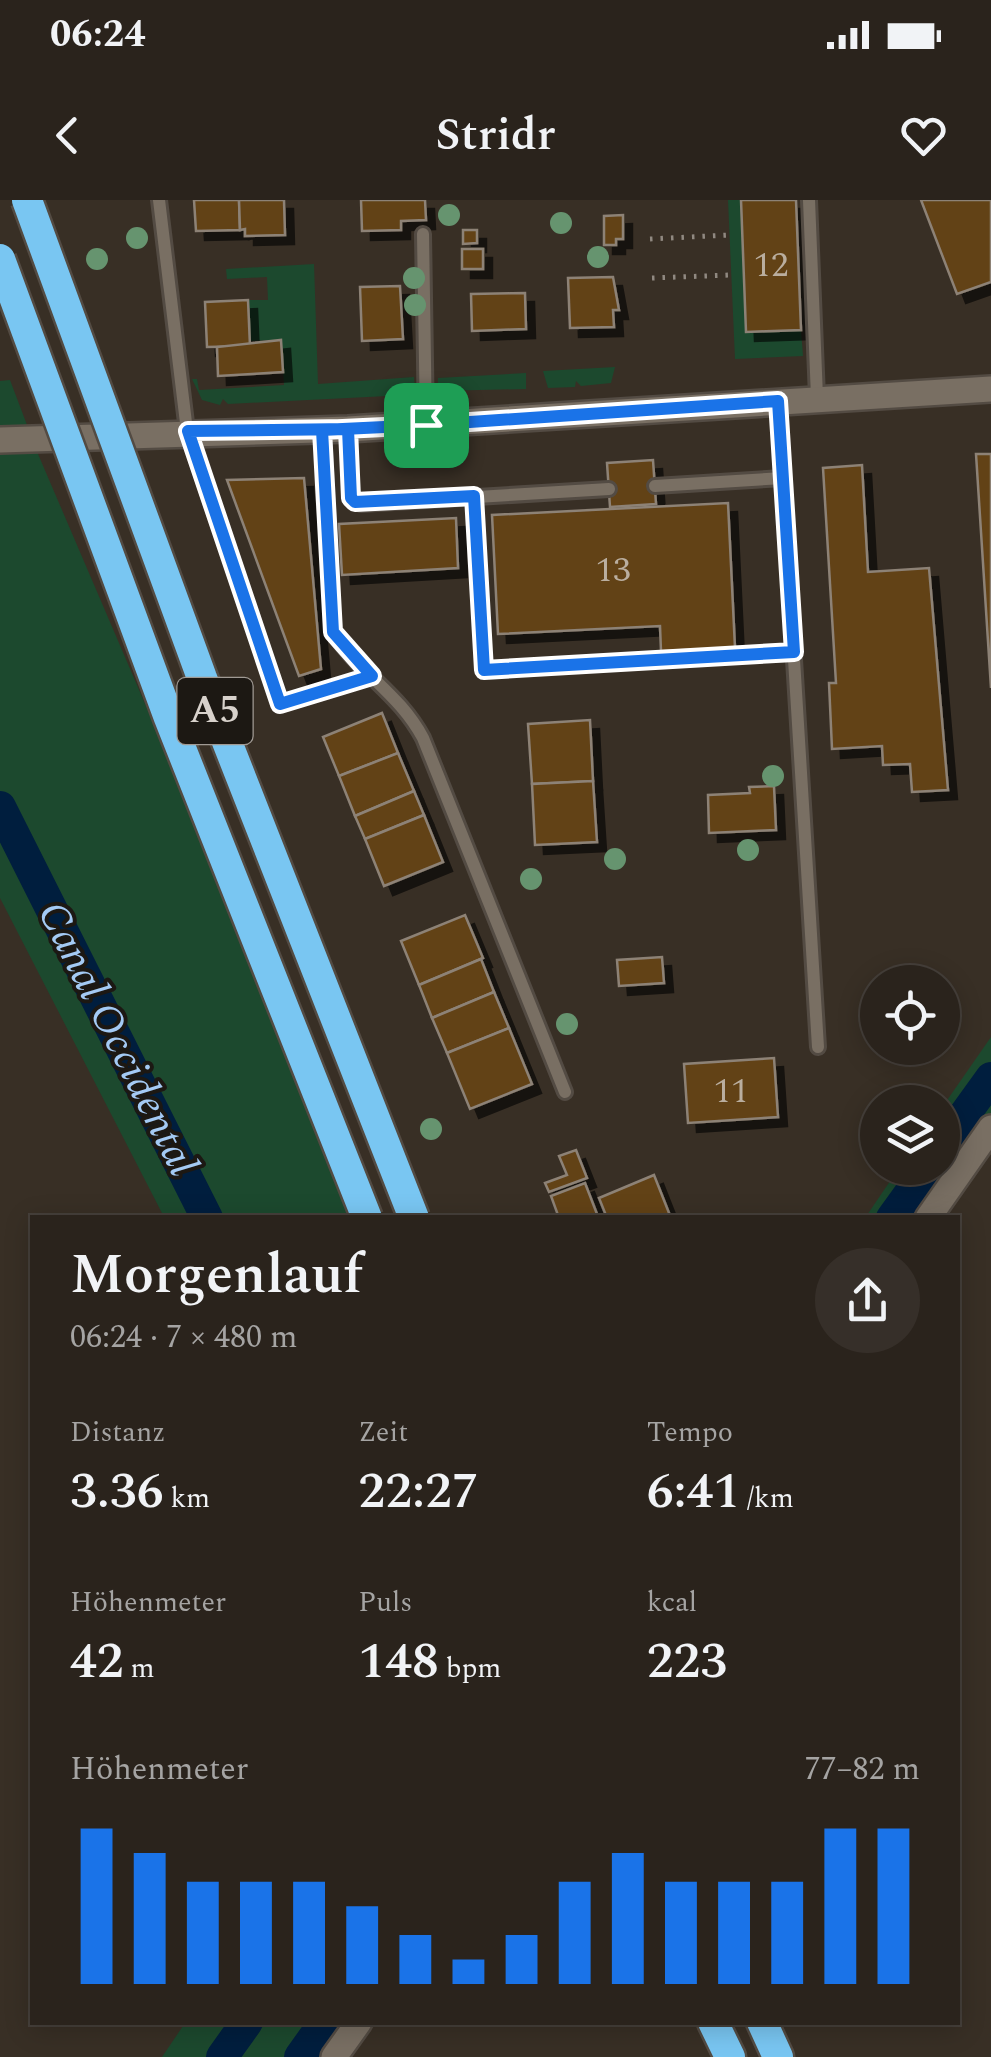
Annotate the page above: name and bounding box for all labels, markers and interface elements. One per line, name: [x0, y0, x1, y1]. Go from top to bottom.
text: 06:24: [50, 6, 145, 64]
text: Stridr: [436, 101, 555, 170]
icon: back: [40, 108, 95, 163]
icon: heart: [896, 108, 951, 163]
house number: 12: [753, 239, 789, 292]
pin: [384, 383, 469, 468]
icon: arrive: [399, 398, 454, 453]
house number: 13: [595, 544, 631, 597]
road number: A5: [178, 678, 252, 744]
water label: Canal Occidental: [21, 890, 214, 1188]
map controls: [860, 965, 960, 1185]
button: locate: [860, 965, 960, 1065]
house number: 11: [713, 1065, 749, 1118]
button: layers: [860, 1085, 960, 1185]
text: Morgenlauf: [70, 1234, 363, 1317]
button: share: [815, 1248, 920, 1353]
text: 06:24 · 7 × 480 m: [70, 1313, 298, 1362]
text: Distanz: [70, 1411, 166, 1454]
text: Zeit: [358, 1411, 408, 1454]
text: Tempo: [647, 1411, 733, 1454]
text: 3.36: [70, 1454, 163, 1530]
text: 22:27: [358, 1454, 479, 1530]
text: 6:41: [647, 1454, 740, 1530]
text: km: [163, 1477, 210, 1520]
text: /km: [740, 1477, 794, 1520]
text: Höhenmeter: [70, 1581, 226, 1624]
text: Puls: [358, 1581, 412, 1624]
text: kcal: [647, 1581, 697, 1624]
text: 42: [70, 1624, 124, 1700]
text: 148: [358, 1624, 439, 1700]
text: 223: [647, 1624, 727, 1700]
text: m: [124, 1647, 155, 1690]
text: bpm: [439, 1647, 501, 1690]
text: Höhenmeter: [70, 1745, 248, 1794]
text: 77–82 m: [804, 1745, 920, 1794]

